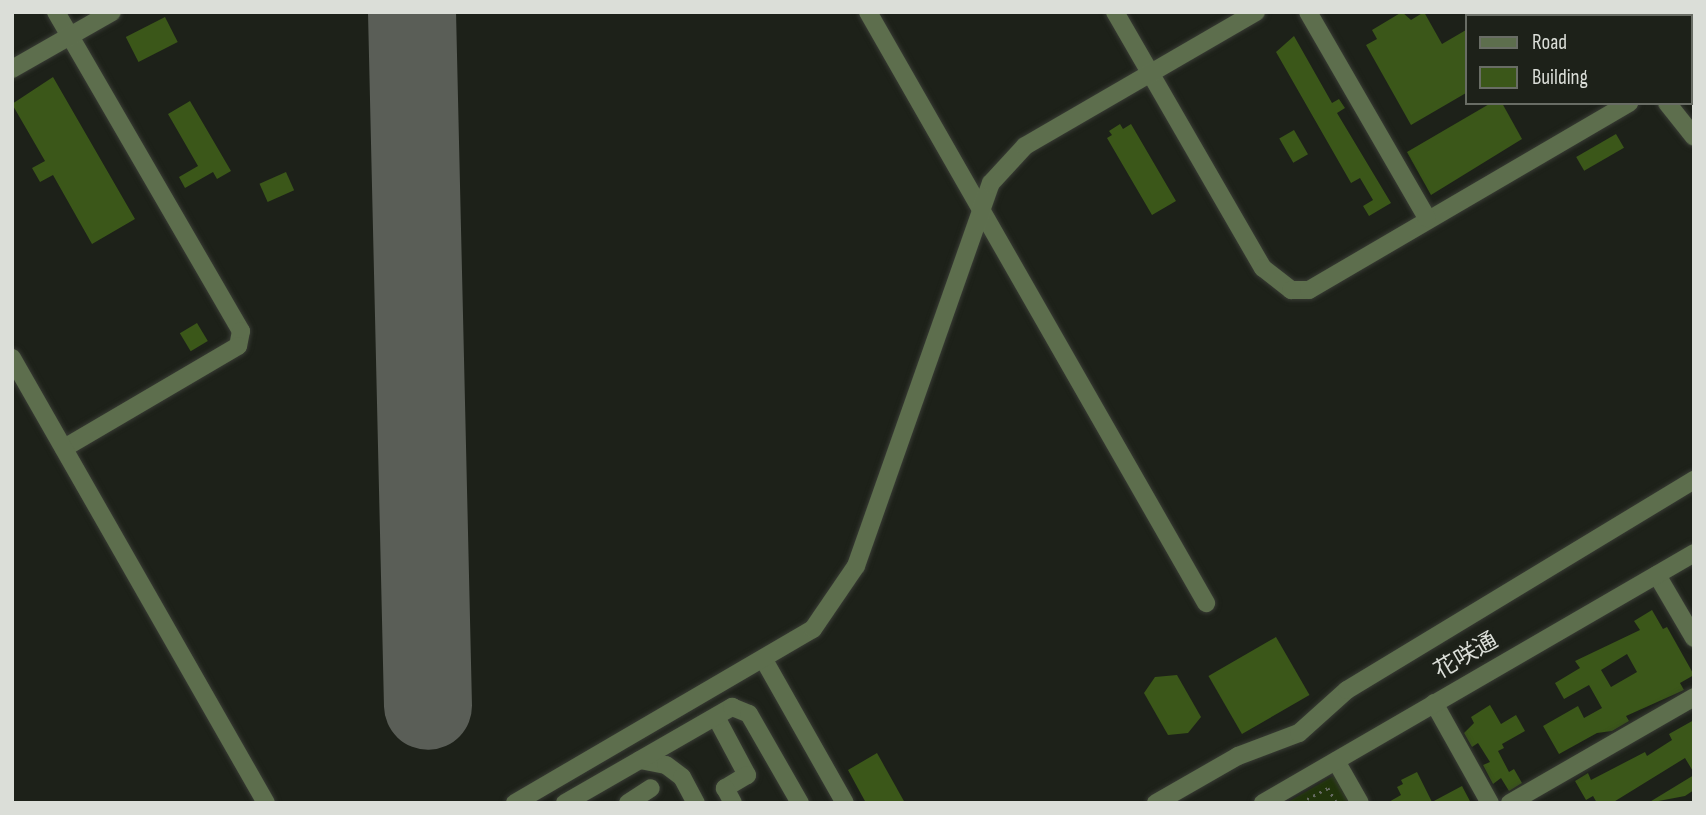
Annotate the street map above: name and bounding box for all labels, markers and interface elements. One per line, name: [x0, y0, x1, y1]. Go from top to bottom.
legend: [1464, 14, 1692, 105]
text: Road: [1532, 30, 1567, 55]
text: Building: [1532, 65, 1588, 90]
street label: 花咲通: [1429, 627, 1503, 685]

